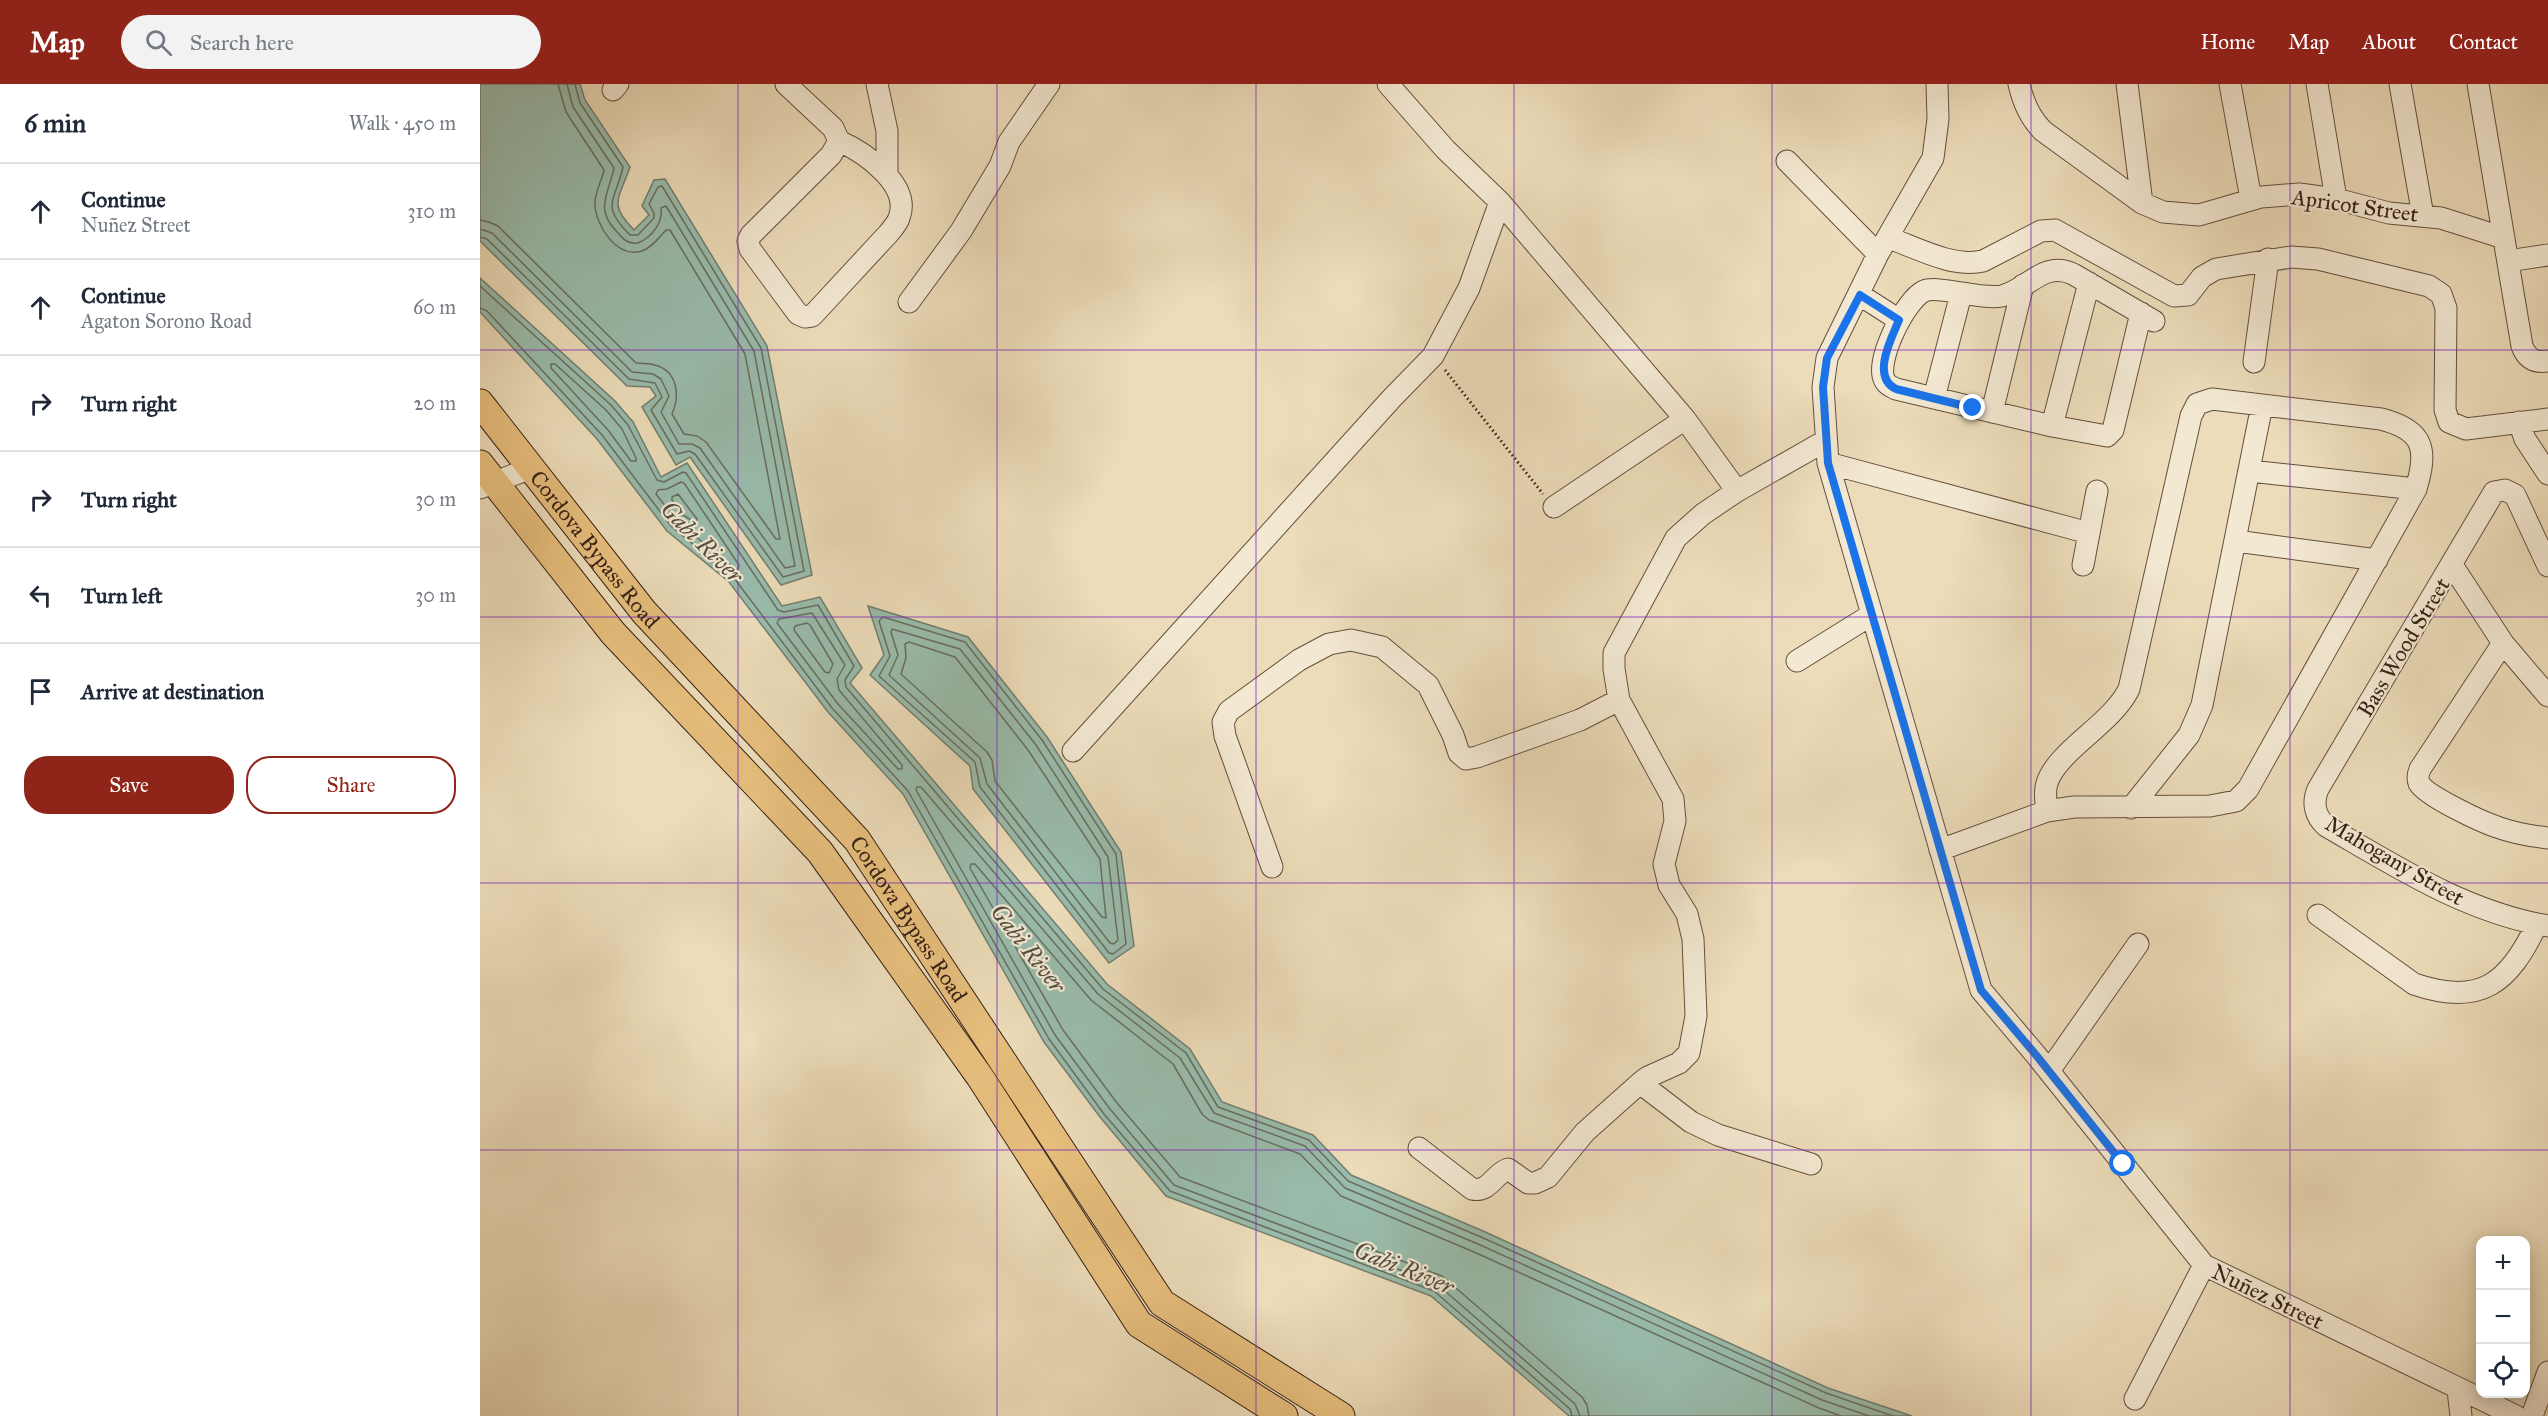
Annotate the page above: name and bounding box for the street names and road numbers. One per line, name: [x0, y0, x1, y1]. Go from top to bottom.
street label: Apricot Street: [2289, 183, 2420, 228]
street label: Cordova Bypass Road: [524, 465, 665, 634]
street label: Bass Wood Street: [2351, 573, 2456, 722]
street label: Mahogany Street: [2320, 810, 2469, 911]
street label: Cordova Bypass Road: [844, 831, 973, 1007]
street label: Nuñez Street: [2208, 1258, 2328, 1335]

